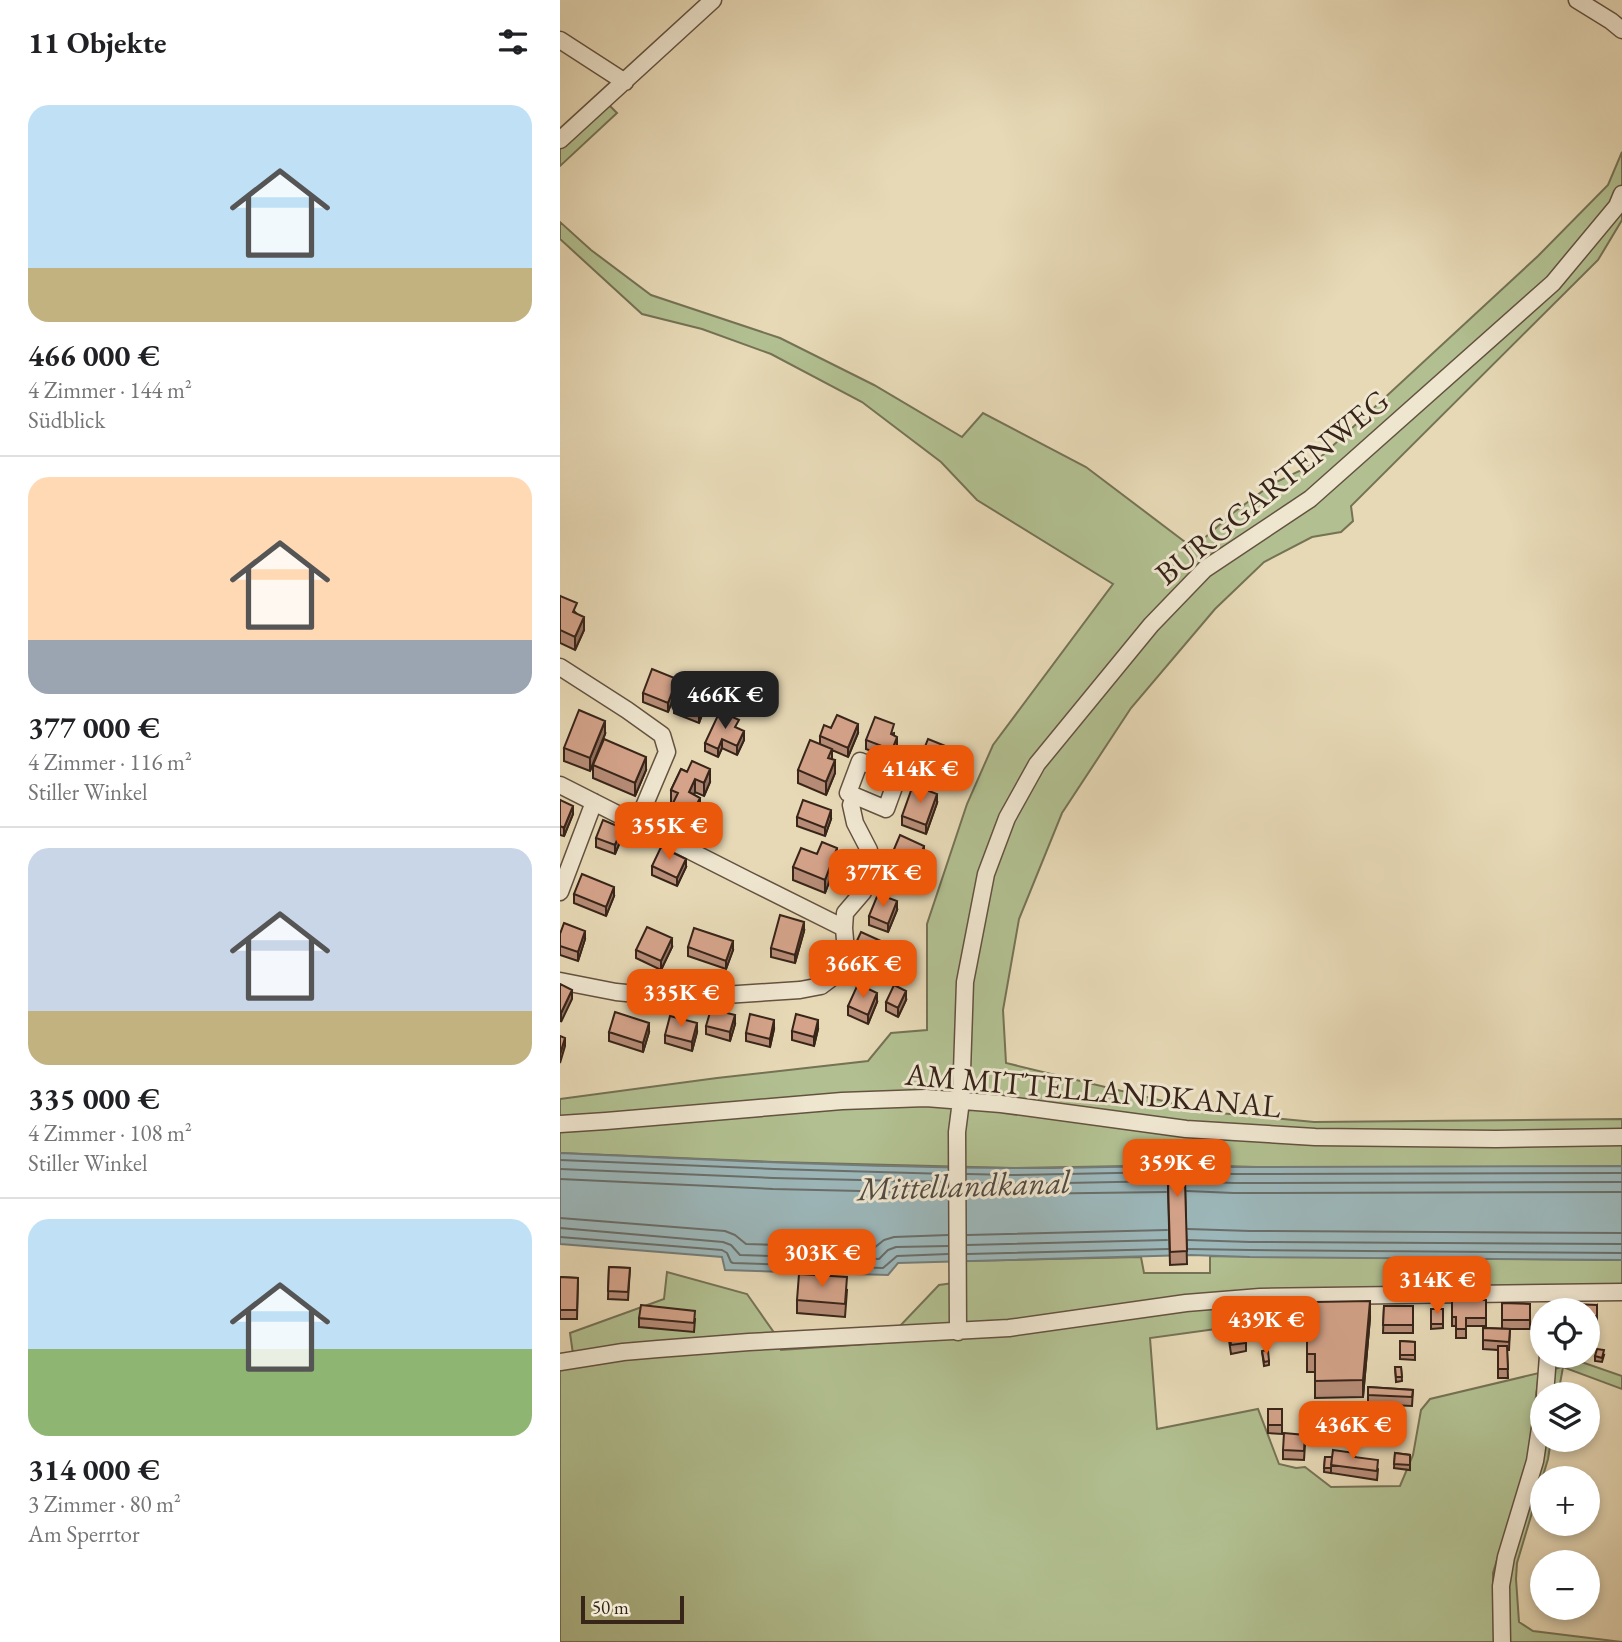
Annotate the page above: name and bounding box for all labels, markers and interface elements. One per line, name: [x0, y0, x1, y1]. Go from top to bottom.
text: 11 Objekte: [28, 23, 167, 62]
icon: filters: [494, 23, 532, 61]
icon: home: [217, 150, 343, 276]
text: 466 000 €: [28, 336, 160, 375]
text: 4 Zimmer · 144 m²: [28, 375, 192, 405]
street label: BURGGARTENWEG: [1146, 380, 1398, 594]
text: Südblick: [28, 405, 105, 435]
icon: home: [217, 522, 343, 648]
pin: 466K €: [668, 672, 782, 731]
text: 466K €: [687, 679, 763, 709]
text: 377 000 €: [28, 708, 160, 747]
pin: 414K €: [863, 746, 977, 805]
text: 4 Zimmer · 116 m²: [28, 747, 192, 777]
text: 414K €: [882, 753, 958, 783]
text: Stiller Winkel: [28, 777, 148, 807]
pin: 355K €: [612, 802, 726, 862]
text: 355K €: [631, 810, 707, 840]
pin: 377K €: [826, 850, 940, 909]
text: 377K €: [845, 857, 921, 887]
icon: home: [217, 893, 343, 1019]
pin: 366K €: [806, 940, 920, 1000]
text: 366K €: [825, 948, 901, 978]
pin: 335K €: [624, 970, 738, 1029]
text: 335K €: [643, 977, 719, 1007]
street label: AM MITTELLANDKANAL: [902, 1053, 1283, 1127]
text: 335 000 €: [28, 1079, 160, 1118]
text: 4 Zimmer · 108 m²: [28, 1118, 192, 1148]
pin: 359K €: [1120, 1140, 1234, 1199]
text: 359K €: [1139, 1147, 1215, 1177]
text: Stiller Winkel: [28, 1148, 148, 1178]
water label: Mittellandkanal: [855, 1160, 1073, 1210]
pin: 303K €: [765, 1230, 879, 1289]
text: 303K €: [784, 1237, 860, 1267]
pin: 314K €: [1380, 1256, 1494, 1316]
icon: home: [217, 1264, 343, 1390]
text: 314K €: [1399, 1264, 1475, 1294]
pin: 439K €: [1209, 1296, 1323, 1356]
map controls: [1530, 1298, 1600, 1620]
button: locate: [1530, 1298, 1600, 1368]
text: 439K €: [1228, 1304, 1304, 1334]
button: layers: [1530, 1382, 1600, 1452]
pin: 436K €: [1296, 1402, 1410, 1461]
text: 436K €: [1315, 1409, 1391, 1439]
text: 314 000 €: [28, 1450, 160, 1489]
button: +: [1530, 1466, 1600, 1536]
text: 3 Zimmer · 80 m²: [28, 1489, 181, 1519]
text: Am Sperrtor: [28, 1519, 140, 1549]
button: −: [1530, 1550, 1600, 1620]
scale bar: [581, 1593, 684, 1625]
text: 50 m: [592, 1595, 629, 1620]

